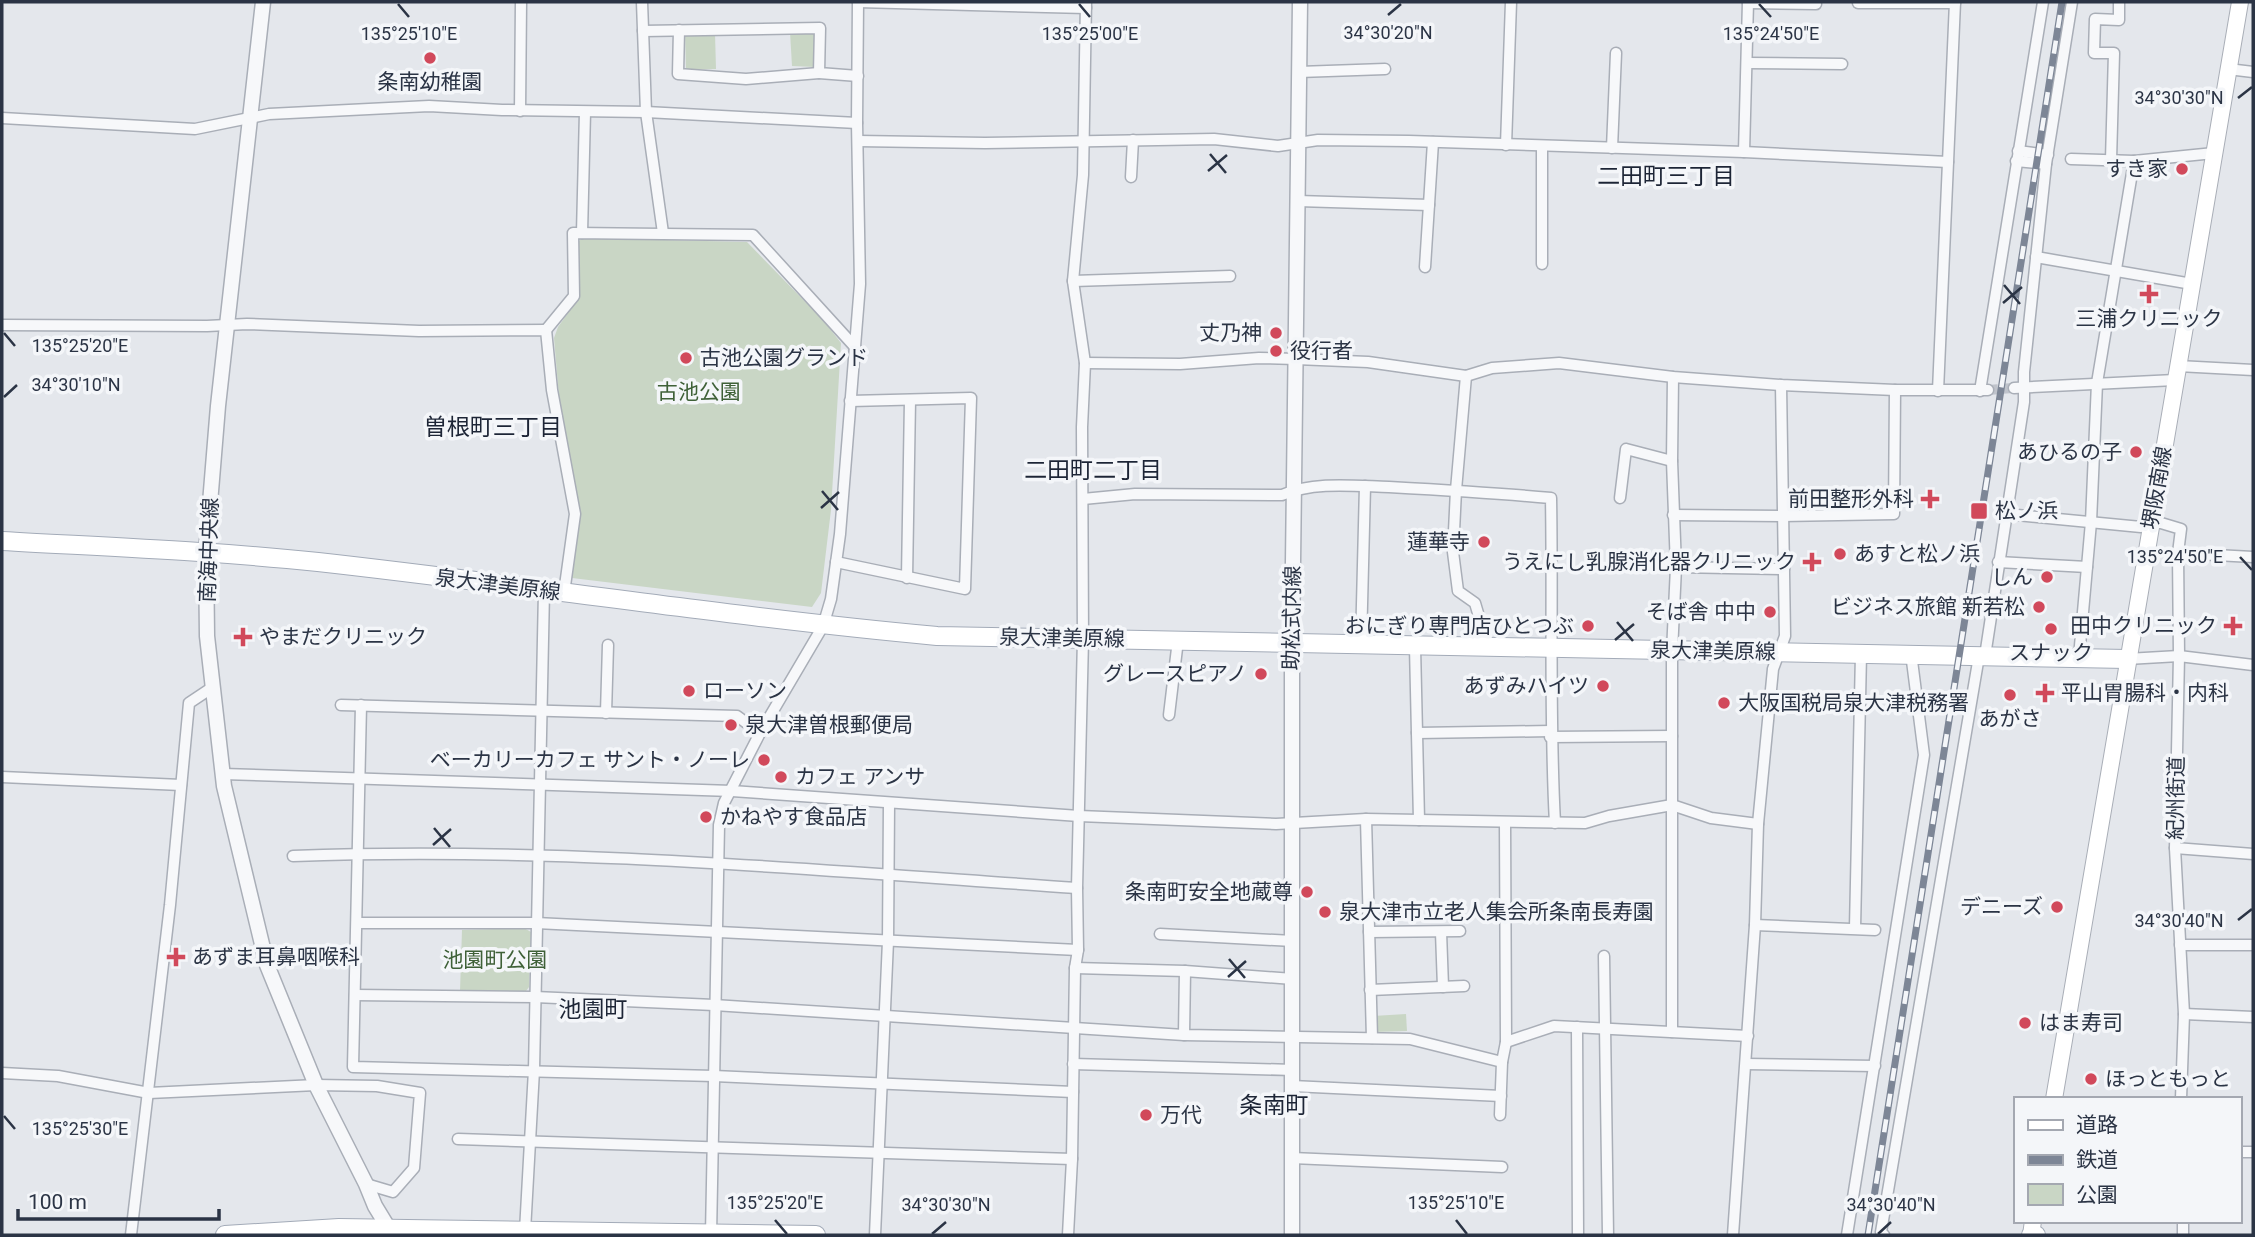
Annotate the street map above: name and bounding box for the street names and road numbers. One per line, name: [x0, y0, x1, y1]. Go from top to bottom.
street label: 堺阪南線: [2138, 445, 2176, 531]
street label: 南海中央線: [195, 497, 223, 603]
street label: 泉大津美原線: [434, 565, 562, 605]
street label: 助松式内線: [1279, 565, 1305, 671]
street label: 泉大津美原線: [999, 625, 1125, 651]
street label: 泉大津美原線: [1650, 638, 1776, 664]
street label: 紀州街道: [2163, 756, 2189, 840]

